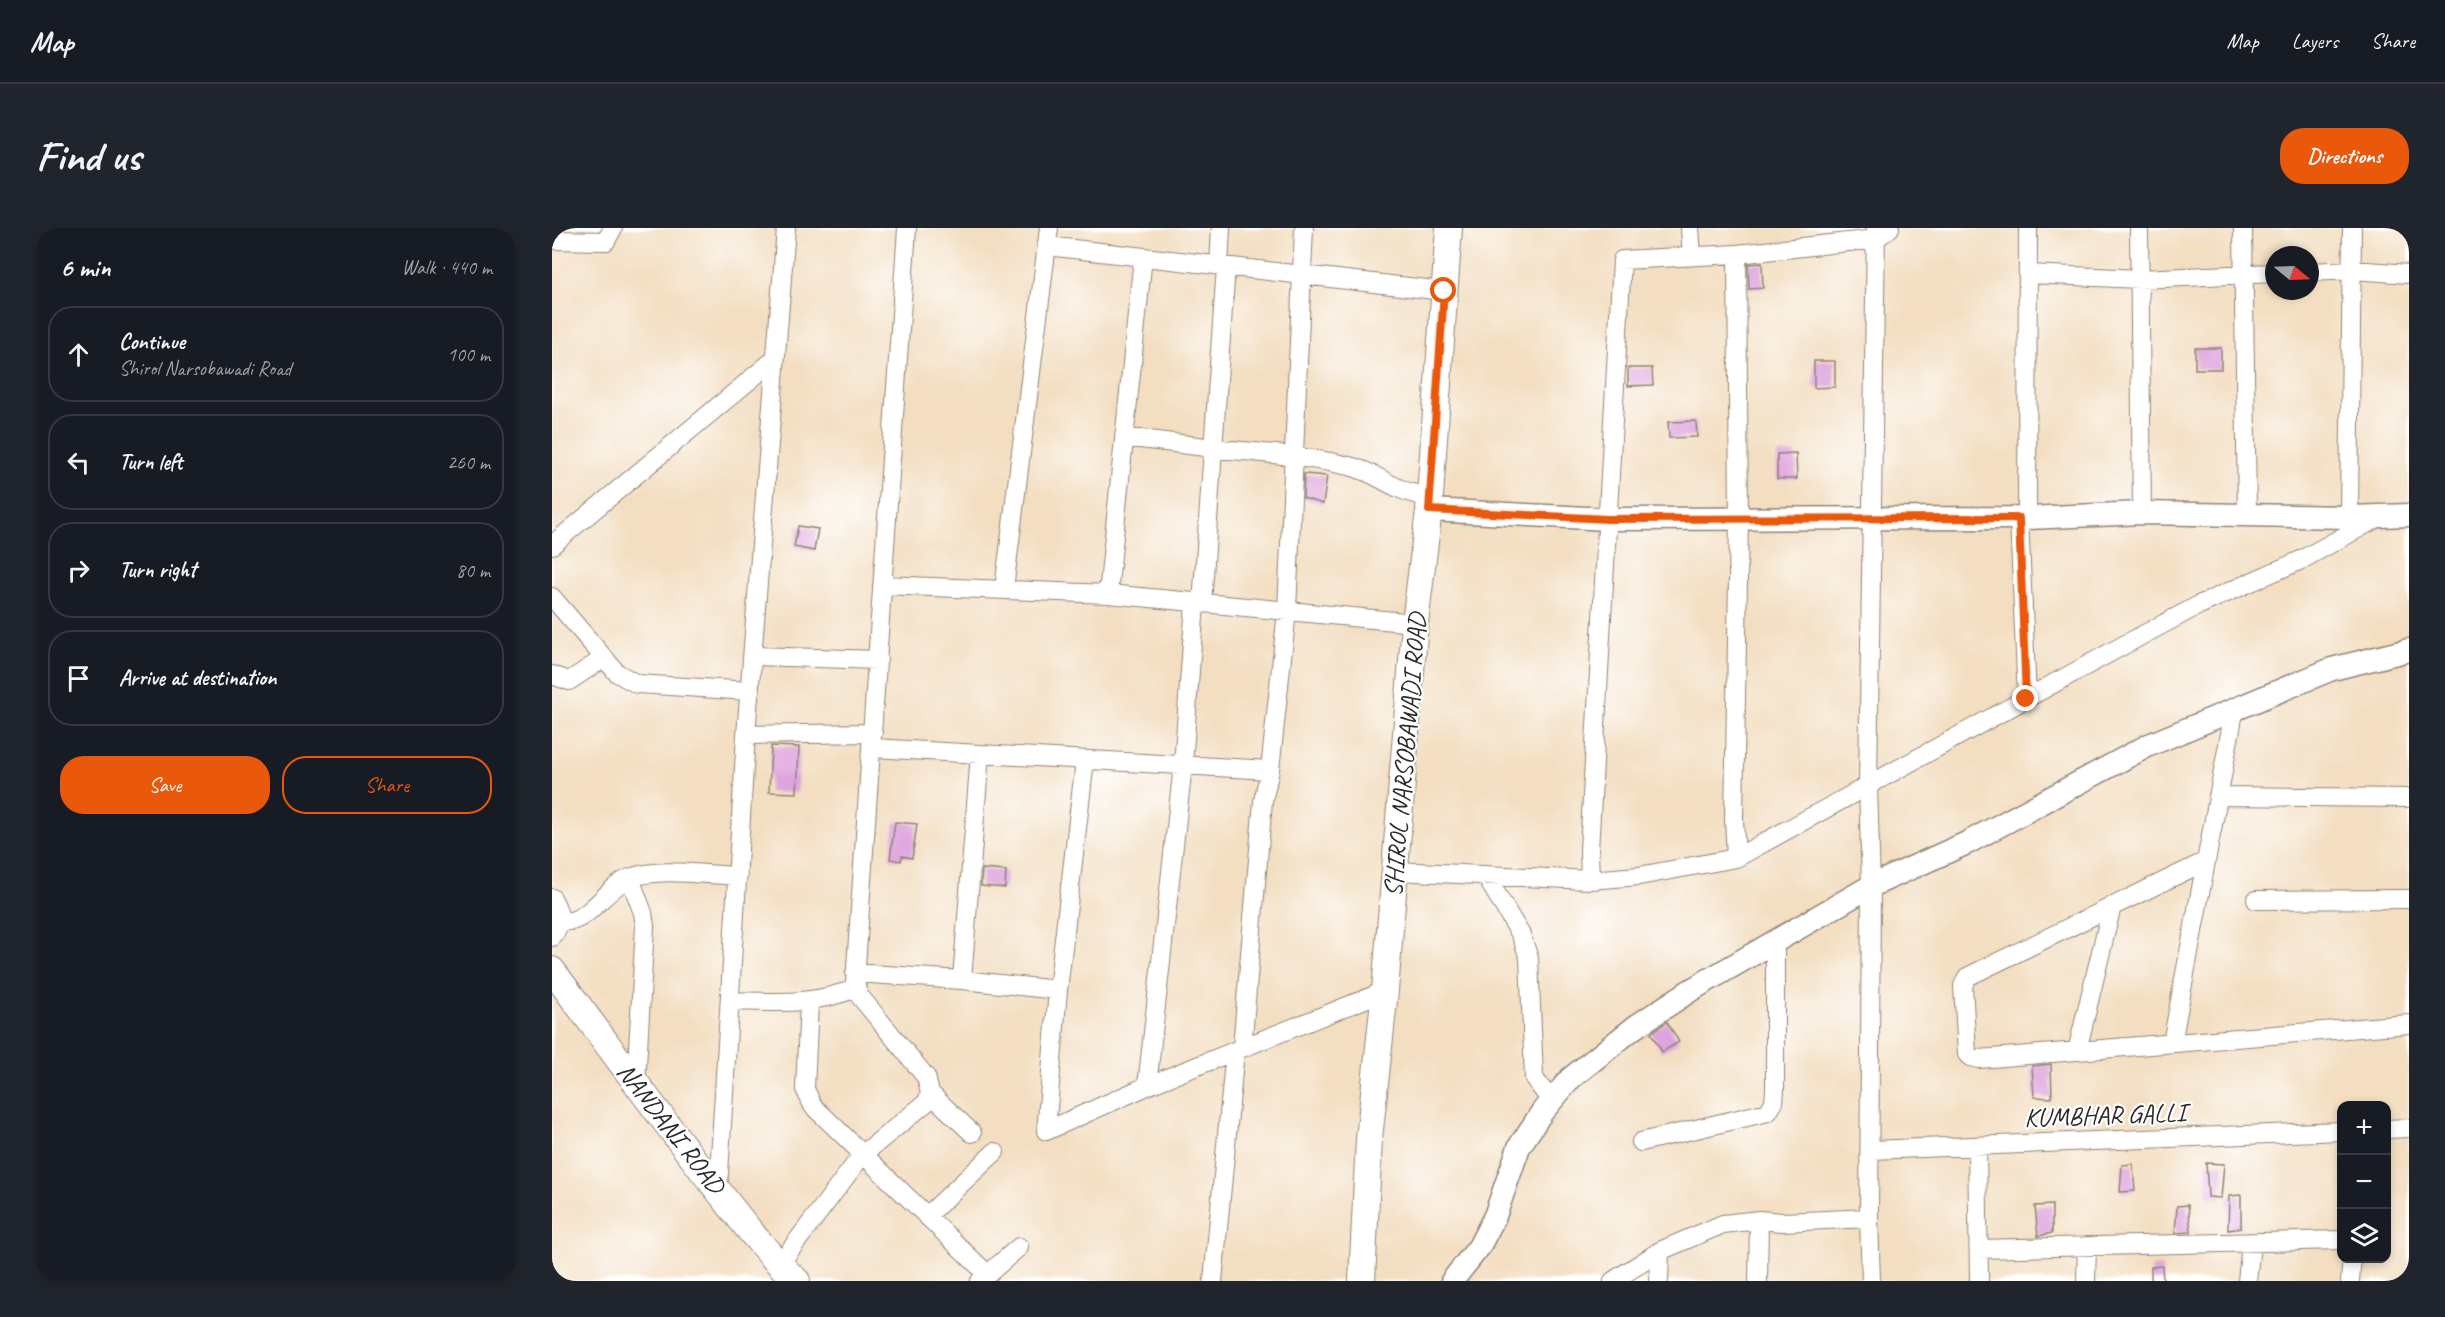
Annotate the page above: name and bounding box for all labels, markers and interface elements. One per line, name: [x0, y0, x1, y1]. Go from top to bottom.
text: Map: [30, 24, 73, 59]
text: Map: [2226, 28, 2259, 54]
text: Layers: [2292, 28, 2338, 54]
text: Share: [2371, 28, 2415, 54]
button: Directions: [2280, 128, 2409, 184]
text: Find us: [36, 130, 141, 183]
north arrow: [2265, 246, 2319, 300]
text: 6 min: [60, 251, 110, 284]
text: Walk · 440 m: [402, 255, 492, 280]
route start: [1430, 277, 1456, 303]
text: Continue: [119, 328, 185, 356]
icon: ahead: [62, 338, 95, 371]
text: 100 m: [447, 342, 490, 367]
text: Shirol Narsobawadi Road: [119, 356, 291, 381]
icon: left: [62, 446, 95, 479]
text: Turn left: [119, 448, 183, 476]
text: 260 m: [447, 450, 490, 475]
icon: right: [62, 554, 95, 587]
text: Turn right: [119, 556, 196, 584]
text: 80 m: [456, 558, 490, 583]
street label: SHIROL NARSOBAWADI ROAD: [1376, 609, 1434, 898]
icon: arrive: [62, 662, 95, 695]
text: Arrive at destination: [119, 664, 276, 692]
route end: [2012, 685, 2038, 711]
button: Save: [60, 756, 270, 814]
button: Share: [282, 756, 492, 814]
street label: NANDANI ROAD: [610, 1056, 734, 1202]
street label: KUMBHAR GALLI: [2024, 1095, 2192, 1134]
map controls: [2337, 1101, 2391, 1263]
button: +: [2337, 1101, 2391, 1155]
button: −: [2337, 1155, 2391, 1209]
button: layers: [2337, 1209, 2391, 1263]

